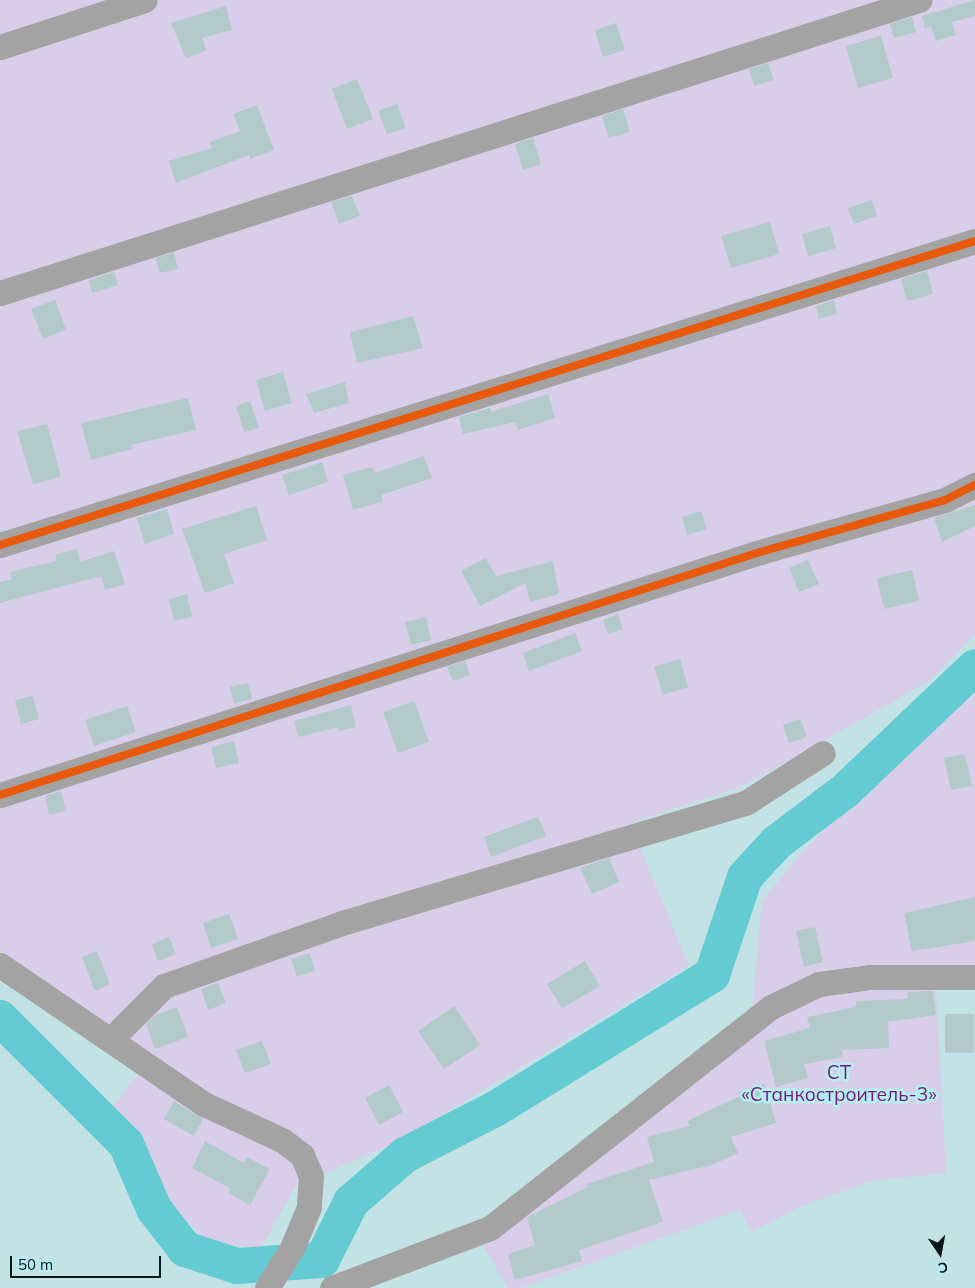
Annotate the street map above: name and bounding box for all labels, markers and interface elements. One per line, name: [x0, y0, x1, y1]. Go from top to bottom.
park label: СТ «Станкостроитель-3»: [741, 1062, 937, 1106]
north arrow: [915, 1228, 965, 1278]
scale bar: [12, 1246, 164, 1278]
text: 50 m: [18, 1255, 53, 1274]
text: С: [937, 1258, 950, 1277]

